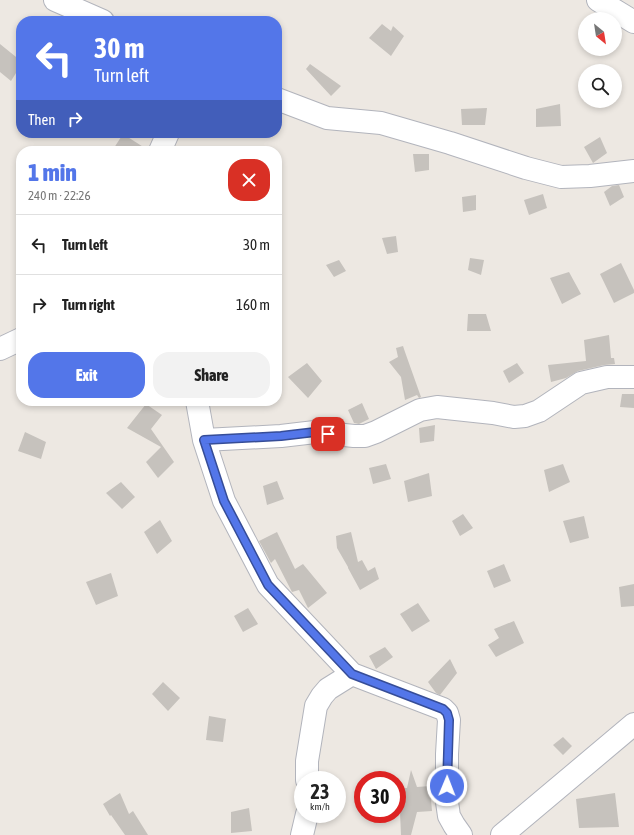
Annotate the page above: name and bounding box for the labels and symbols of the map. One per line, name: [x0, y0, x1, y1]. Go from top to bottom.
north arrow: [578, 12, 622, 56]
pin: [311, 417, 345, 451]
position arrow: [426, 765, 468, 807]
speed limit sign: 30: [354, 771, 406, 823]

